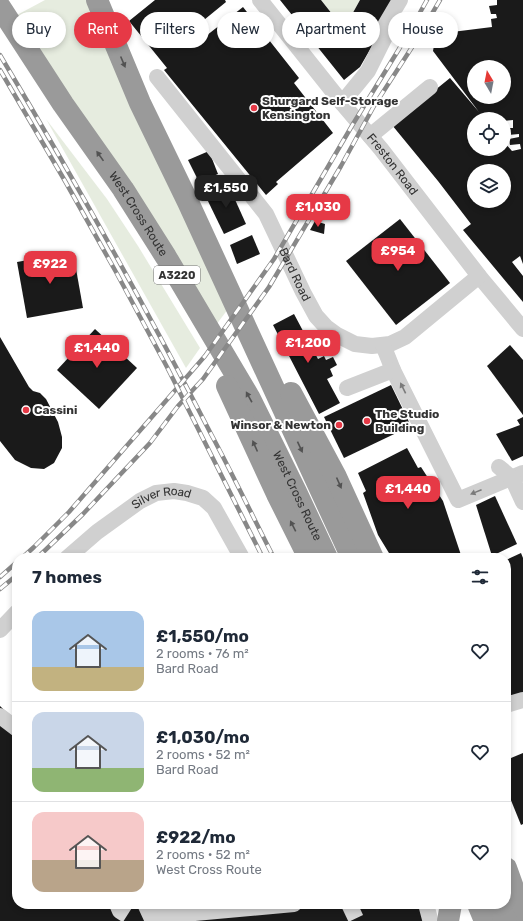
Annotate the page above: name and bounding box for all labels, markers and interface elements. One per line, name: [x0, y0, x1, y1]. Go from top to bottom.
chip: Buy: [12, 12, 66, 48]
chip: Rent: [74, 12, 132, 48]
chip: Filters: [140, 12, 209, 48]
chip: New: [217, 12, 274, 48]
chip: Apartment: [282, 12, 380, 48]
chip: House: [388, 12, 458, 48]
one-way arrow: [120, 56, 126, 68]
north arrow: [467, 60, 511, 104]
map controls: [467, 60, 511, 208]
place label: Shurgard Self-Storage Kensington: [262, 94, 398, 122]
marker: Shurgard Self-Storage Kensington: [249, 103, 259, 113]
button: locate: [467, 112, 511, 156]
street label: Freston Road: [364, 131, 421, 198]
one-way arrow: [96, 150, 104, 161]
button: layers: [467, 164, 511, 208]
street label: West Cross Route: [106, 169, 171, 259]
pin: £1,550: [193, 175, 259, 209]
text: £1,550: [203, 180, 249, 195]
pin: £1,030: [285, 194, 351, 228]
text: £1,030: [295, 199, 341, 214]
pin: £954: [374, 238, 422, 272]
text: £954: [381, 243, 415, 258]
street label: Bard Road: [276, 245, 314, 304]
pin: £922: [26, 251, 74, 285]
text: £922: [33, 256, 67, 271]
road number: A3220: [154, 266, 200, 284]
pin: £1,200: [275, 330, 341, 364]
pin: £1,440: [64, 335, 130, 369]
text: £1,200: [285, 335, 331, 350]
text: £1,440: [74, 340, 120, 355]
one-way arrow: [400, 383, 406, 394]
one-way arrow: [245, 391, 252, 403]
place label: Cassini: [34, 403, 77, 417]
marker: Cassini: [21, 405, 31, 415]
place label: The Studio Building: [375, 407, 439, 435]
marker: The Studio Building: [362, 416, 372, 426]
place label: Winsor & Newton: [230, 418, 331, 432]
marker: Winsor & Newton: [334, 420, 344, 430]
one-way arrow: [252, 440, 258, 452]
one-way arrow: [298, 441, 304, 453]
street label: West Cross Route: [270, 449, 325, 543]
pin: £1,440: [375, 476, 441, 510]
one-way arrow: [335, 477, 342, 489]
text: £1,440: [385, 481, 431, 496]
street label: Silver Road: [129, 484, 193, 512]
one-way arrow: [469, 490, 481, 496]
one-way arrow: [290, 520, 296, 532]
icon: filters: [469, 566, 491, 588]
text: 7 homes: [32, 567, 102, 587]
text: £1,550/mo: [156, 626, 249, 646]
icon: home: [64, 627, 112, 675]
icon: heart: [469, 640, 491, 662]
text: 2 rooms · 76 m²: [156, 646, 249, 661]
text: Bard Road: [156, 661, 218, 676]
text: £1,030/mo: [156, 727, 250, 747]
icon: home: [64, 728, 112, 776]
icon: heart: [469, 741, 491, 763]
text: 2 rooms · 52 m²: [156, 747, 250, 762]
text: Bard Road: [156, 762, 218, 777]
text: £922/mo: [156, 827, 236, 847]
icon: home: [64, 828, 112, 876]
icon: heart: [469, 841, 491, 863]
text: 2 rooms · 52 m²: [156, 847, 250, 862]
text: West Cross Route: [156, 862, 262, 877]

